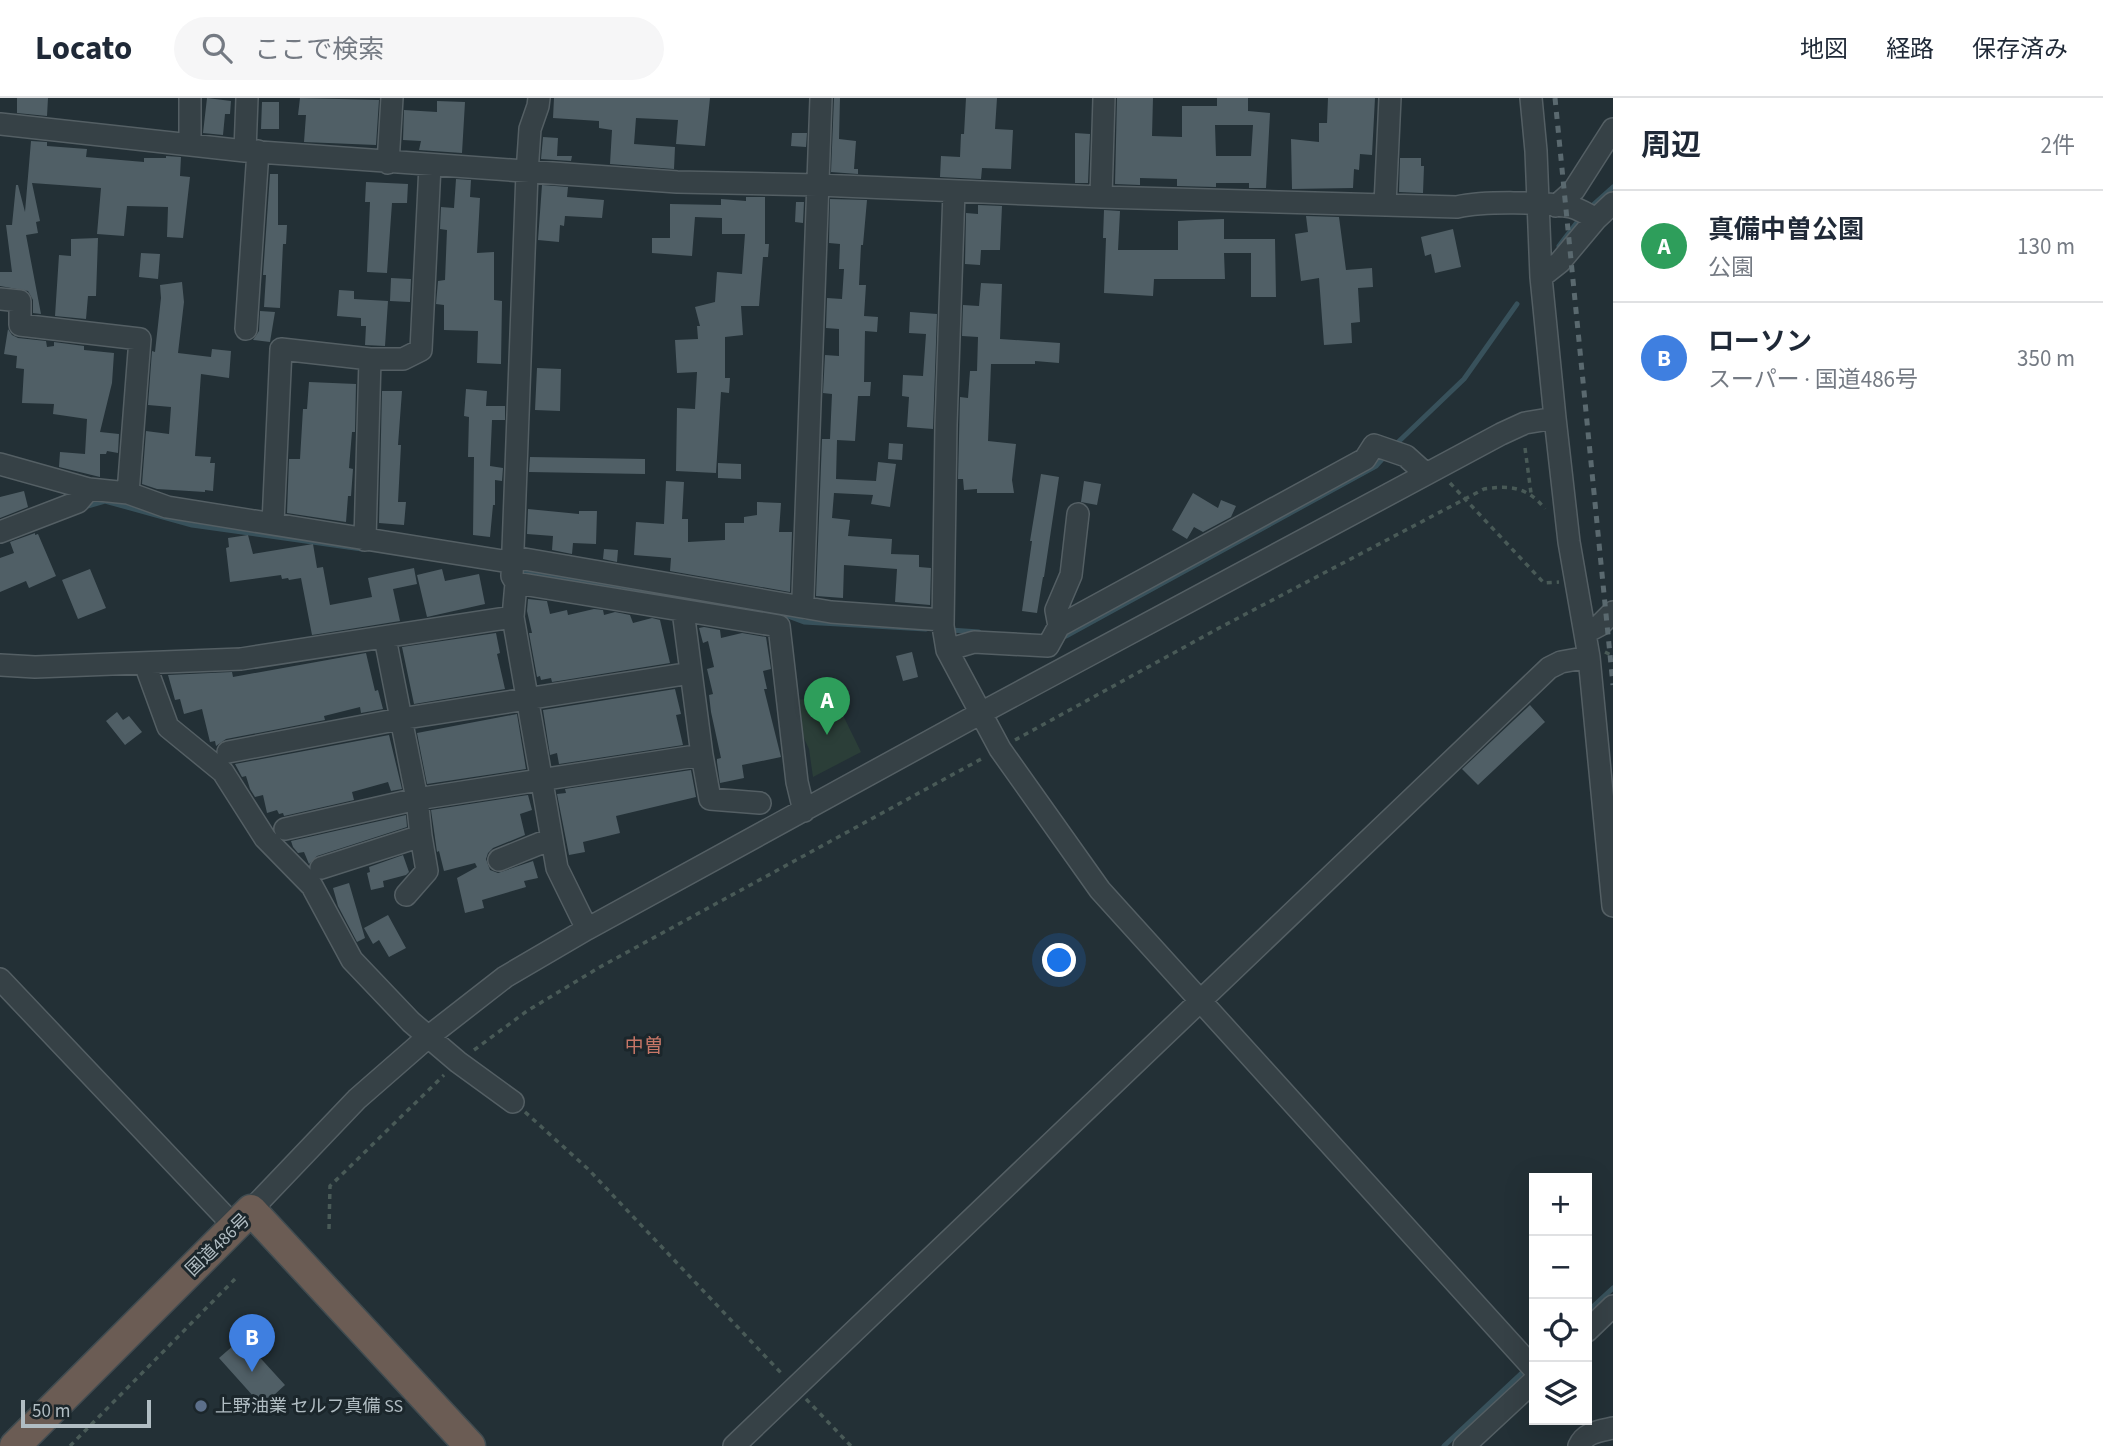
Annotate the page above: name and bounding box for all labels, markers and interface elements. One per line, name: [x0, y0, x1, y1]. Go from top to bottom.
search box: [174, 17, 664, 80]
text: Locato: [35, 25, 132, 72]
icon: search: [198, 29, 236, 67]
text: ここで検索: [254, 31, 384, 68]
text: 地図: [1800, 32, 1848, 67]
text: 経路: [1886, 32, 1934, 67]
text: 保存済み: [1972, 32, 2068, 67]
text: 周辺: [1641, 124, 1701, 167]
text: 2件: [2041, 129, 2075, 162]
text: 真備中曽公園: [1708, 211, 1864, 248]
text: A: [1657, 230, 1671, 263]
text: 130 m: [2017, 230, 2075, 263]
text: 公園: [1708, 251, 1754, 284]
text: ローソン: [1708, 323, 1812, 360]
text: B: [1657, 342, 1671, 375]
text: 350 m: [2017, 342, 2075, 375]
text: スーパー · 国道486号: [1708, 363, 1918, 396]
pin: A: [804, 677, 850, 735]
your location: [1042, 943, 1076, 977]
district label: 中曽: [625, 1033, 663, 1060]
map controls: [1529, 1173, 1592, 1425]
button: +: [1529, 1173, 1592, 1236]
street label: 国道486号: [180, 1208, 256, 1282]
button: −: [1529, 1236, 1592, 1299]
button: locate: [1529, 1299, 1592, 1362]
pin: B: [229, 1314, 275, 1372]
button: layers: [1529, 1362, 1592, 1425]
place label: 上野油業 セルフ真備 SS: [215, 1394, 403, 1419]
scale bar: [21, 1397, 150, 1429]
text: 50 m: [32, 1398, 70, 1425]
marker: 上野油業 セルフ真備 SS: [193, 1398, 209, 1414]

